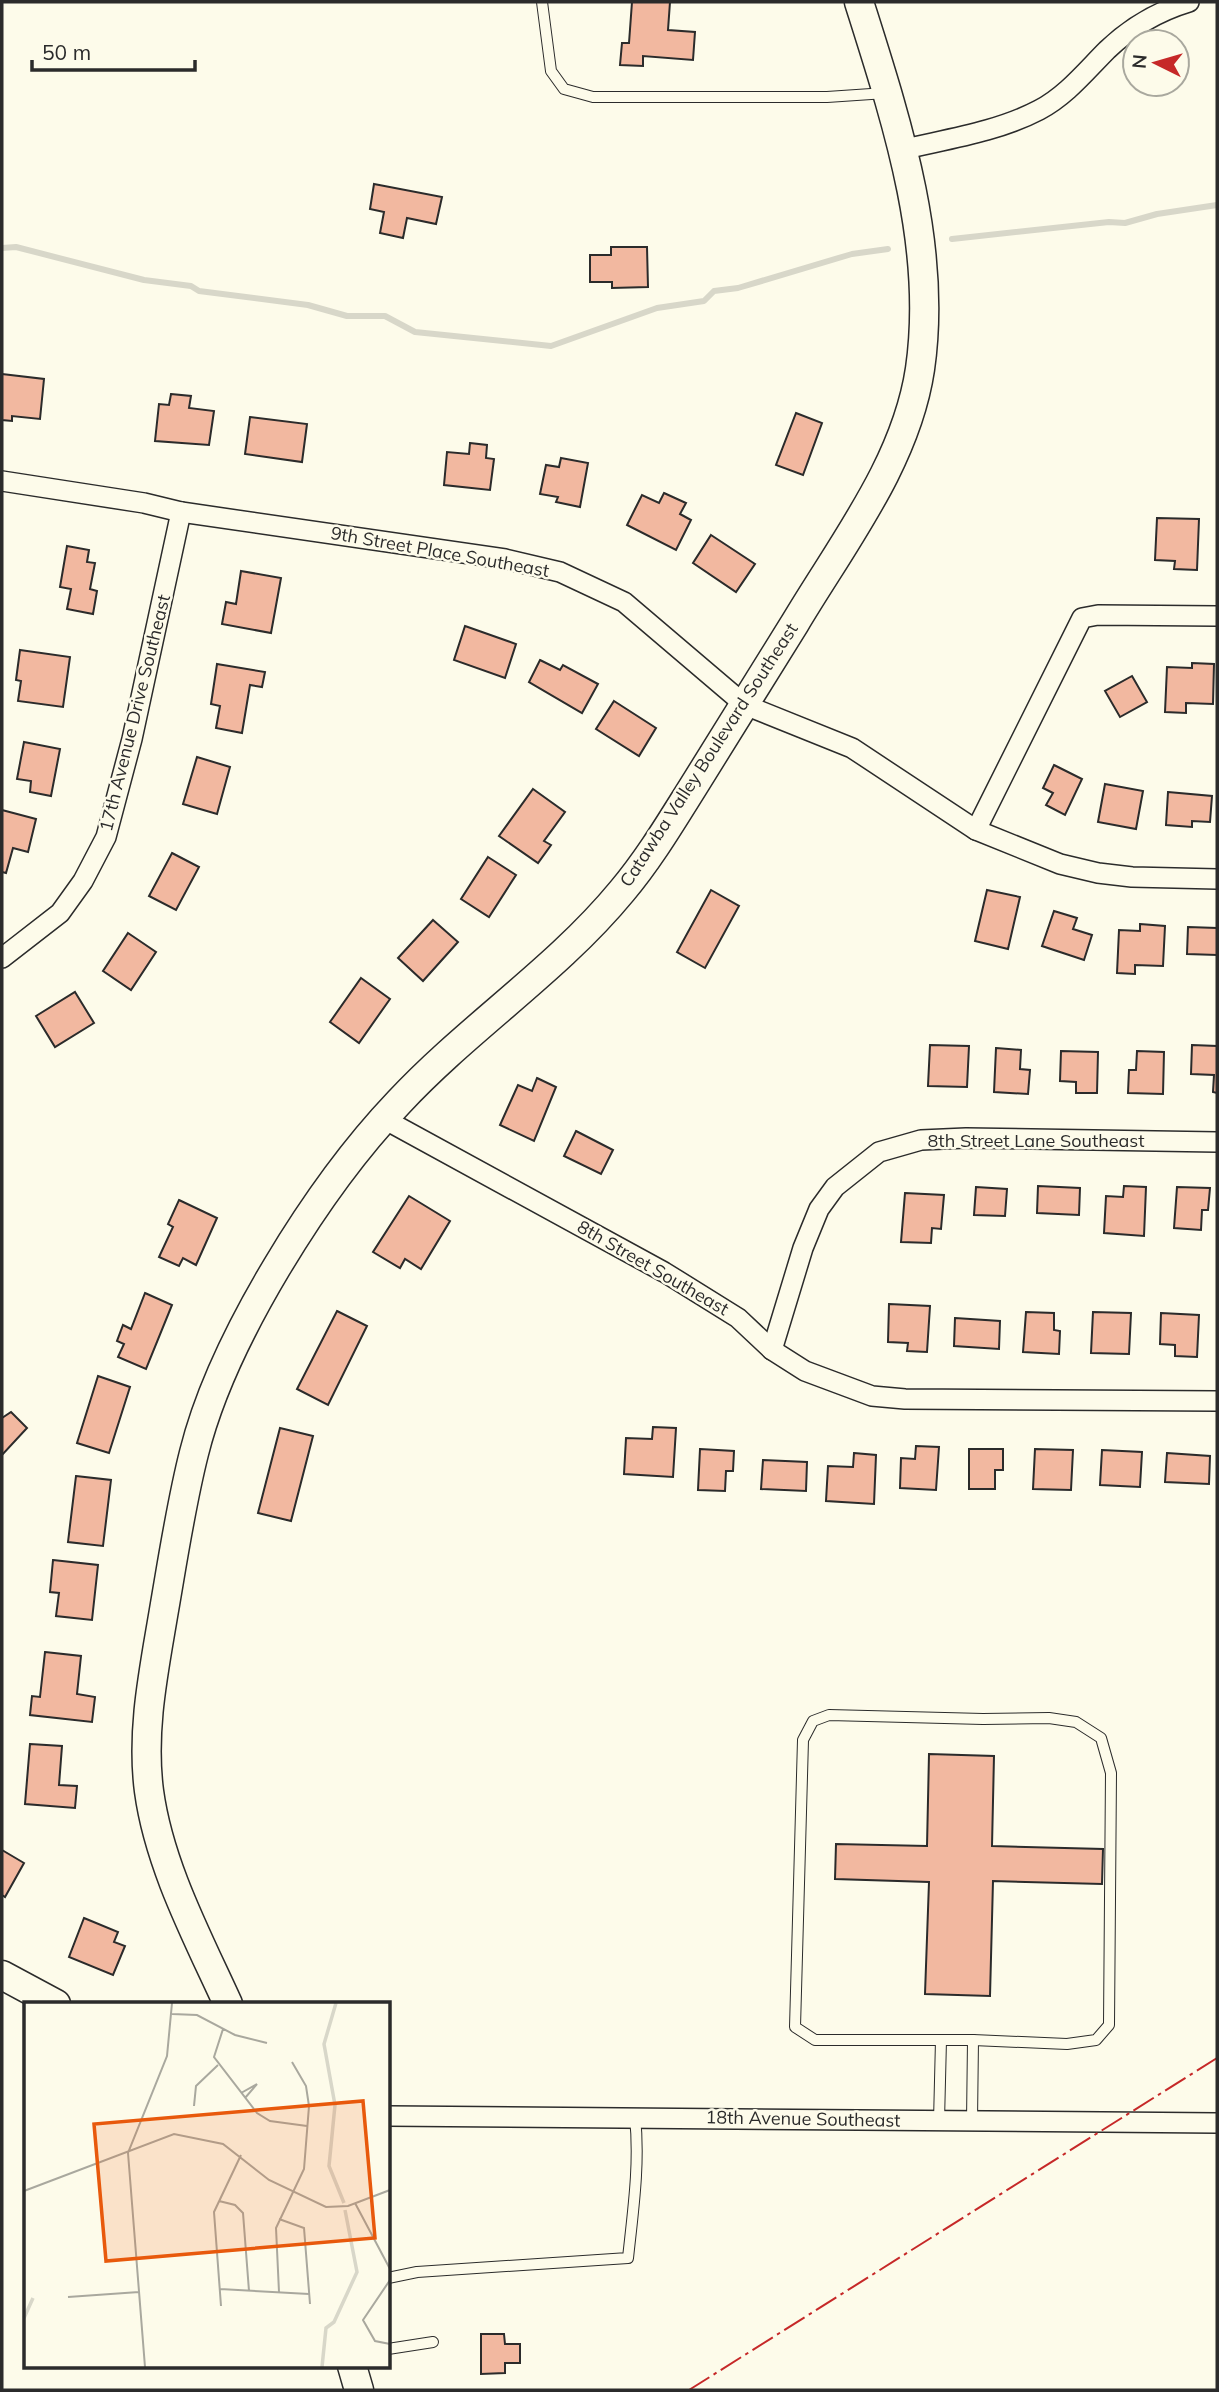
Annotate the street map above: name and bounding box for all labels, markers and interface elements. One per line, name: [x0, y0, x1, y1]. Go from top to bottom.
scale bar: [32, 28, 194, 72]
north arrow: [1121, 28, 1191, 98]
text: 50 m: [42, 39, 91, 65]
text: N: [1126, 53, 1152, 70]
street label: 9th Street Place Southeast: [329, 521, 551, 582]
street label: 17th Avenue Drive Southeast: [94, 592, 175, 834]
street label: Catawba Valley Boulevard Southeast: [615, 618, 803, 891]
street label: 8th Street Lane Southeast: [928, 1129, 1144, 1152]
street label: 8th Street Southeast: [573, 1215, 733, 1320]
inset map: [24, 2002, 390, 2368]
street label: 18th Avenue Southeast: [705, 2105, 901, 2132]

